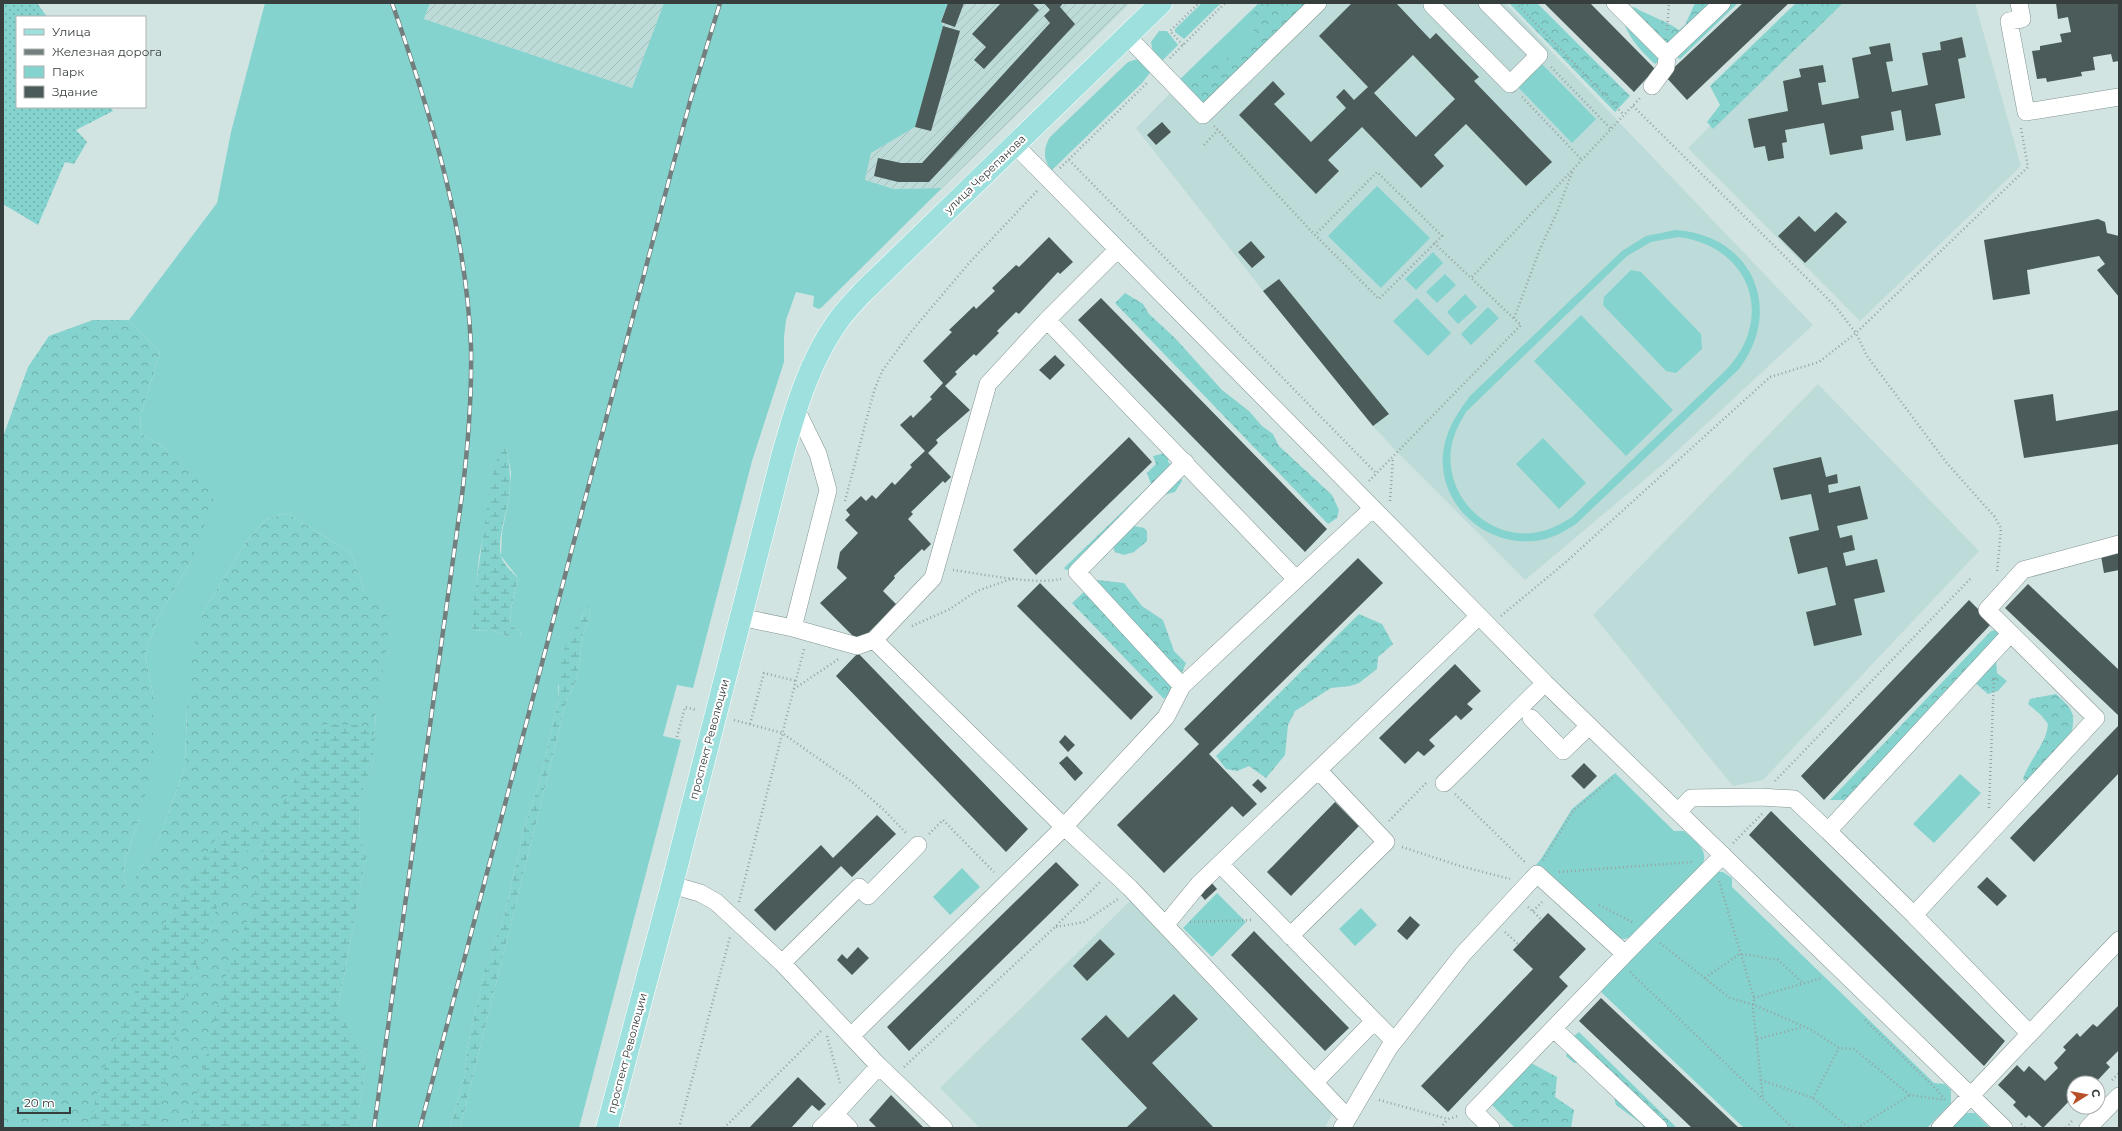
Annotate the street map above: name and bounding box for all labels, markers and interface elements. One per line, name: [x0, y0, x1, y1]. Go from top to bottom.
legend: [16, 16, 146, 108]
text: Улица: [52, 24, 91, 39]
text: Железная дорога: [52, 44, 162, 59]
text: Парк: [52, 64, 84, 79]
text: Здание: [52, 84, 98, 99]
street label: улица Черепанова: [941, 132, 1029, 217]
street label: проспект Революции: [686, 677, 732, 801]
street label: проспект Революции: [604, 991, 650, 1115]
north arrow: [2066, 1075, 2106, 1115]
text: С: [2088, 1088, 2103, 1098]
scale bar: [18, 1089, 70, 1115]
text: 20 m: [24, 1095, 55, 1110]

